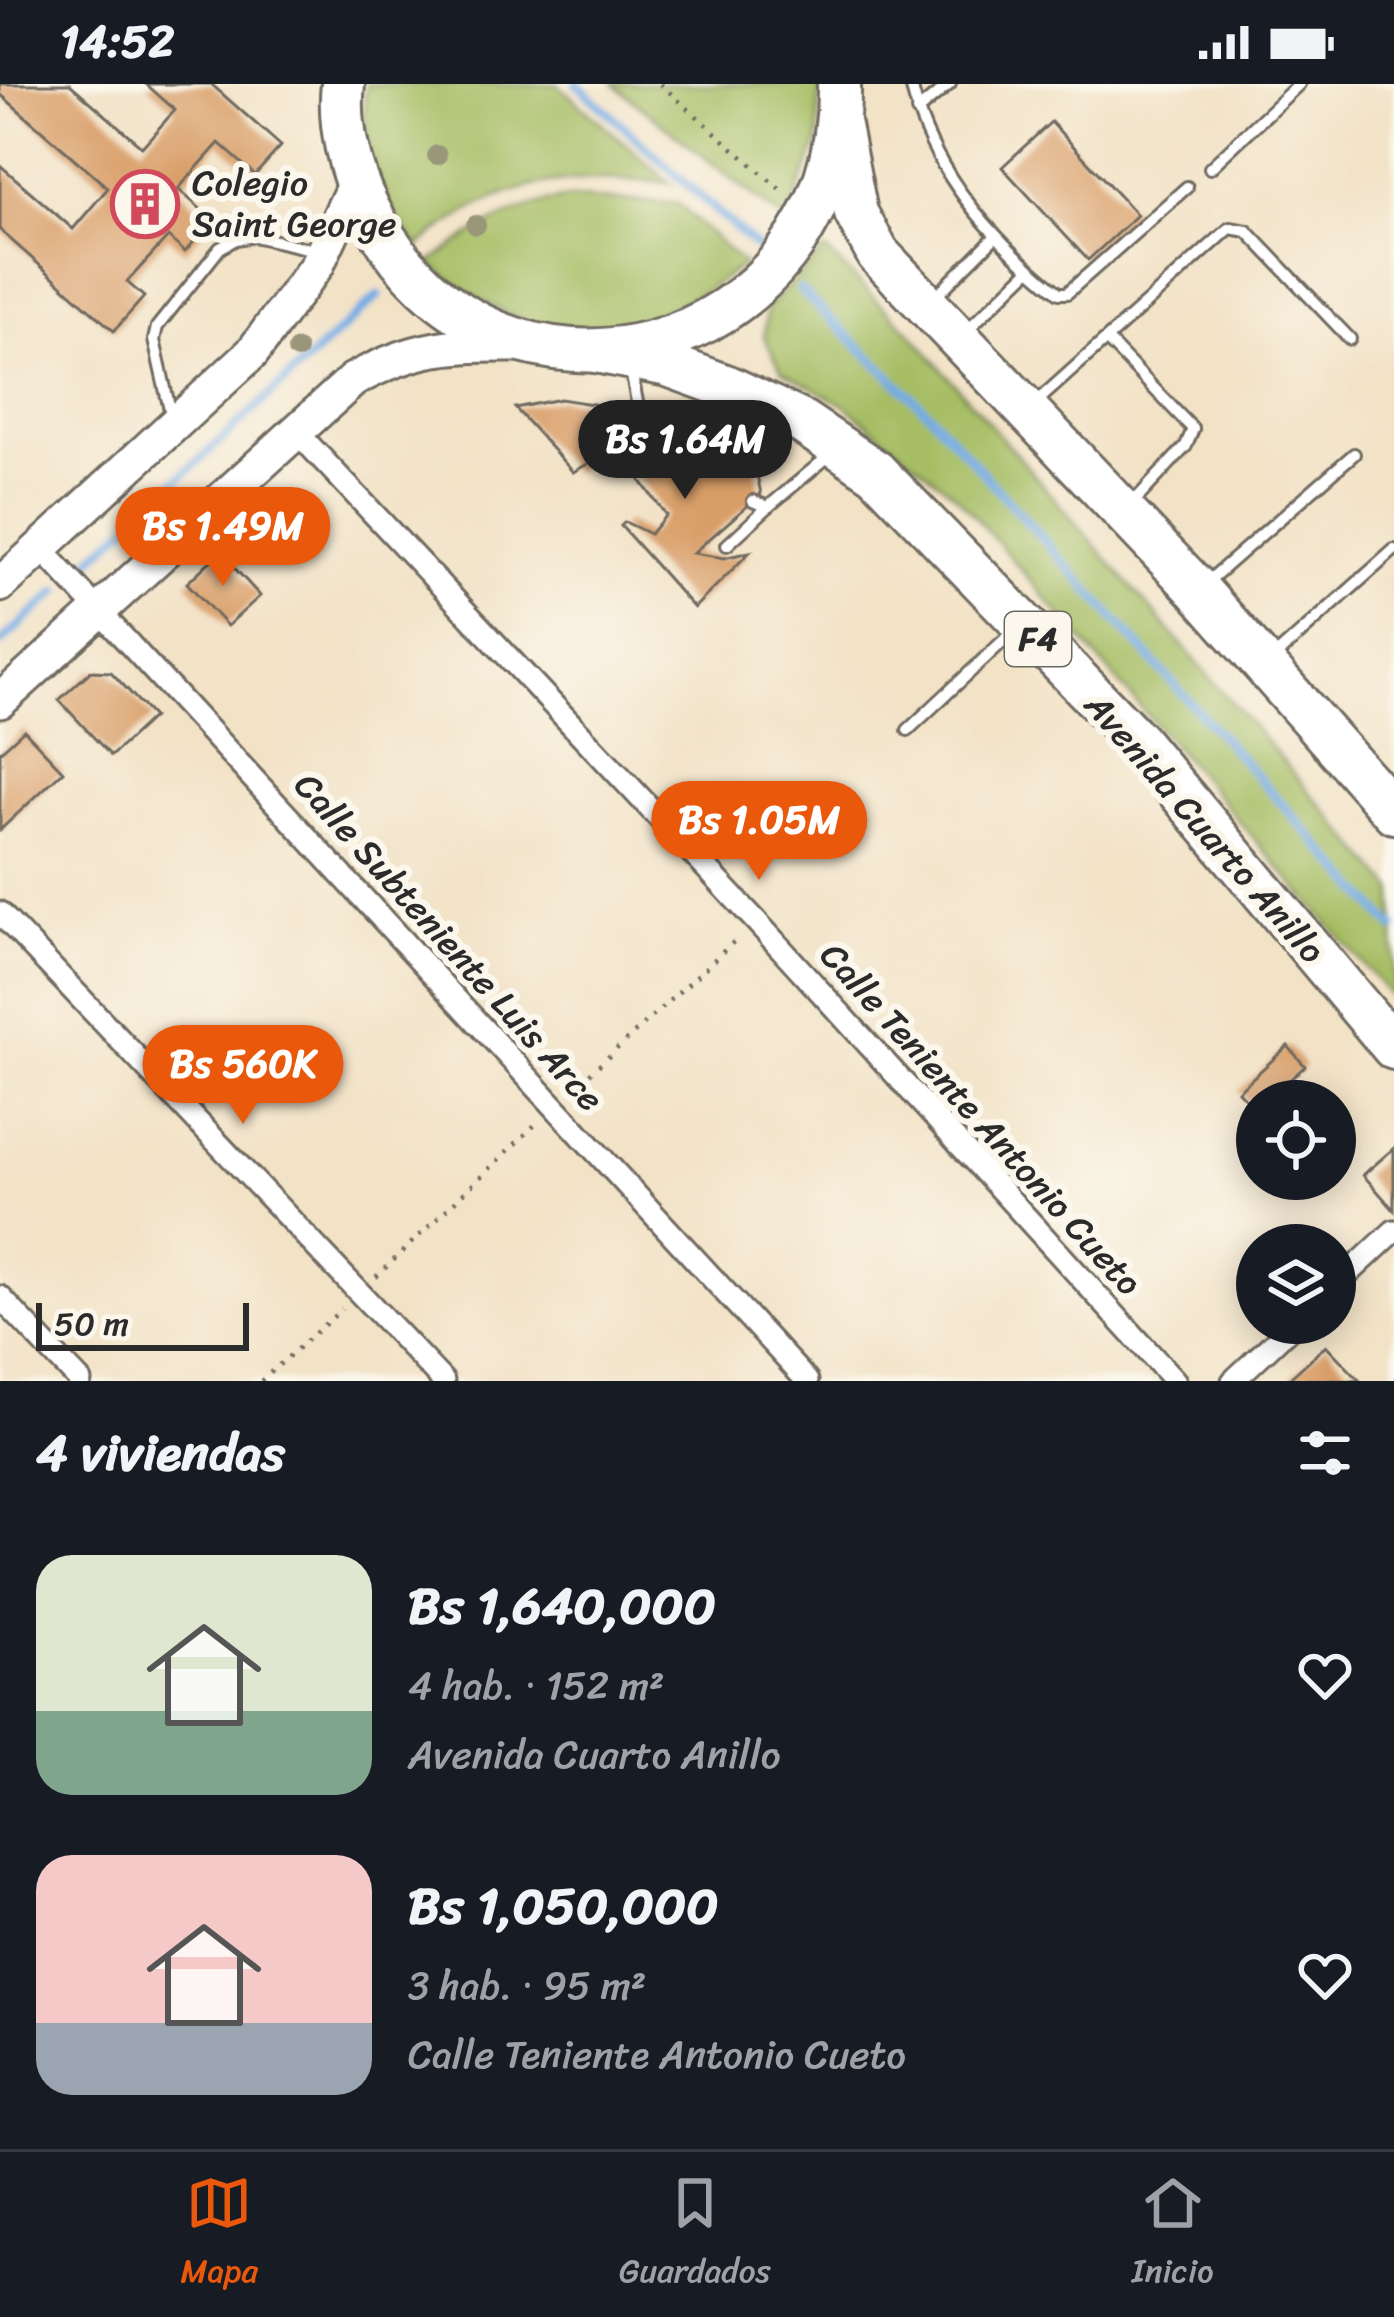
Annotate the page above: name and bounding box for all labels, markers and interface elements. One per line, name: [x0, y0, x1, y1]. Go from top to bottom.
text: 14:52: [60, 2, 174, 82]
place label: Colegio Saint George: [192, 151, 397, 256]
building icon: Colegio Saint George: [110, 169, 180, 239]
pin: Bs 1.64M: [561, 400, 809, 502]
text: Bs 1.64M: [605, 404, 765, 473]
pin: Bs 1.49M: [99, 487, 347, 589]
text: Bs 1.49M: [142, 491, 304, 560]
road number: F4: [1005, 612, 1071, 666]
street label: Avenida Cuarto Anillo: [1067, 676, 1342, 979]
street label: Calle Subteniente Luis Arce: [278, 757, 620, 1127]
pin: Bs 1.05M: [635, 781, 883, 883]
text: Bs 1.05M: [678, 785, 840, 854]
street label: Calle Teniente Antonio Cueto: [803, 927, 1159, 1311]
pin: Bs 560K: [132, 1025, 354, 1127]
text: Bs 560K: [169, 1029, 317, 1098]
map controls: [1236, 1080, 1356, 1344]
button: locate: [1236, 1080, 1356, 1200]
button: layers: [1236, 1224, 1356, 1344]
text: 50 m: [54, 1295, 129, 1353]
scale bar: [36, 1297, 249, 1350]
text: 4 viviendas: [36, 1408, 285, 1498]
icon: filters: [1292, 1420, 1358, 1486]
text: Bs 1,640,000: [408, 1561, 716, 1651]
icon: home: [132, 1603, 276, 1747]
icon: heart: [1292, 1642, 1358, 1708]
text: 4 hab. · 152 m²: [408, 1651, 664, 1720]
text: Avenida Cuarto Anillo: [408, 1720, 781, 1789]
text: Bs 1,050,000: [408, 1861, 719, 1951]
icon: home: [132, 1903, 276, 2047]
icon: heart: [1292, 1942, 1358, 2008]
text: 3 hab. · 95 m²: [408, 1951, 646, 2020]
text: Calle Teniente Antonio Cueto: [408, 2020, 906, 2089]
tab: Mapa: [181, 2170, 258, 2300]
tab: Guardados: [619, 2170, 771, 2300]
tab: Inicio: [1132, 2170, 1214, 2300]

